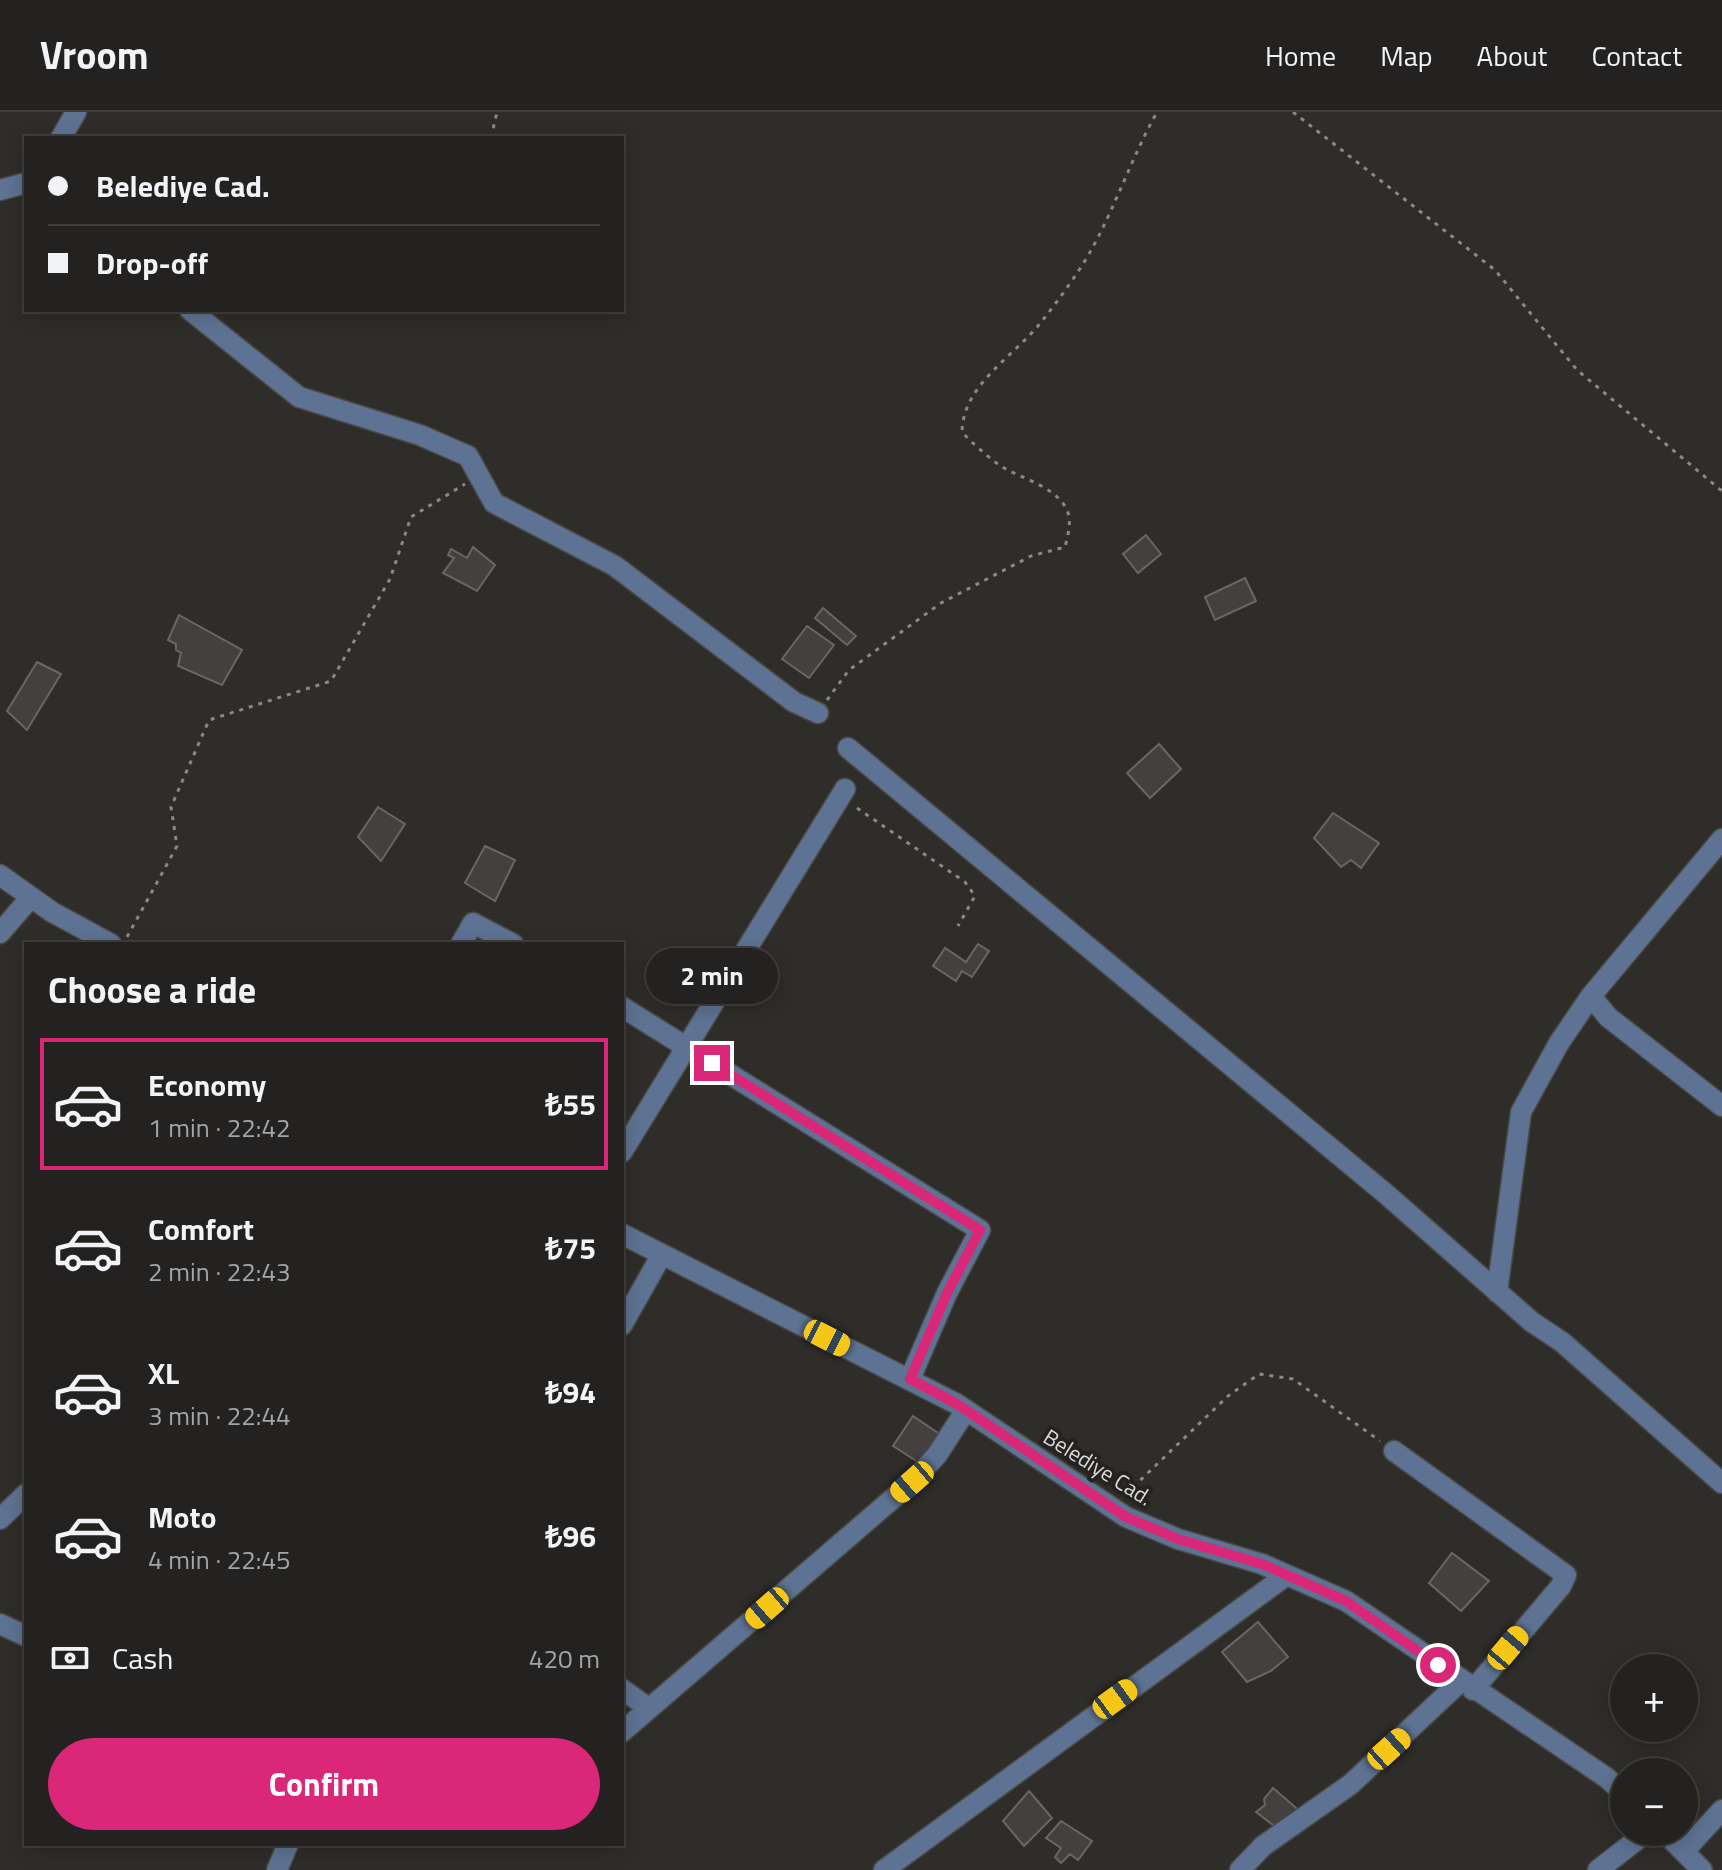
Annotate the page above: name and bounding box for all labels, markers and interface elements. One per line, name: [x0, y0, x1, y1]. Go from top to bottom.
text: Vroom: [40, 26, 149, 84]
text: Home: [1265, 34, 1336, 77]
text: Map: [1380, 34, 1433, 77]
text: About: [1477, 34, 1547, 77]
text: Contact: [1591, 34, 1682, 77]
text: Belediye Cad.: [96, 163, 270, 209]
text: Drop-off: [96, 240, 208, 286]
callout: 2 min: [646, 947, 778, 1003]
text: 2 min: [680, 956, 744, 995]
text: Choose a ride: [48, 962, 256, 1017]
route end: [694, 1045, 730, 1081]
text: Economy: [148, 1062, 266, 1108]
icon: car: [52, 1068, 124, 1140]
text: ₺55: [545, 1081, 596, 1127]
text: 1 min · 22:42: [148, 1108, 291, 1147]
text: Comfort: [148, 1206, 254, 1252]
icon: car: [52, 1212, 124, 1284]
text: ₺75: [545, 1225, 596, 1271]
text: 2 min · 22:43: [148, 1252, 291, 1291]
car: [800, 1316, 854, 1360]
text: XL: [148, 1350, 179, 1396]
icon: car: [52, 1356, 124, 1428]
text: ₺94: [545, 1369, 596, 1415]
text: 3 min · 22:44: [148, 1396, 291, 1435]
street label: Belediye Cad.: [1037, 1420, 1159, 1514]
car: [886, 1457, 938, 1507]
text: Moto: [148, 1494, 216, 1540]
icon: car: [52, 1500, 124, 1572]
text: ₺96: [545, 1513, 596, 1559]
text: 4 min · 22:45: [148, 1540, 291, 1579]
car: [741, 1583, 793, 1633]
car: [1483, 1622, 1533, 1674]
text: Cash: [112, 1635, 173, 1681]
icon: cash: [48, 1636, 92, 1680]
text: 420 m: [529, 1639, 600, 1678]
route start: [1420, 1647, 1456, 1683]
map controls: [1610, 1654, 1698, 1846]
button: +: [1610, 1654, 1698, 1742]
car: [1089, 1675, 1141, 1723]
car: [1363, 1724, 1415, 1774]
button: Confirm: [48, 1738, 600, 1830]
button: −: [1610, 1758, 1698, 1846]

